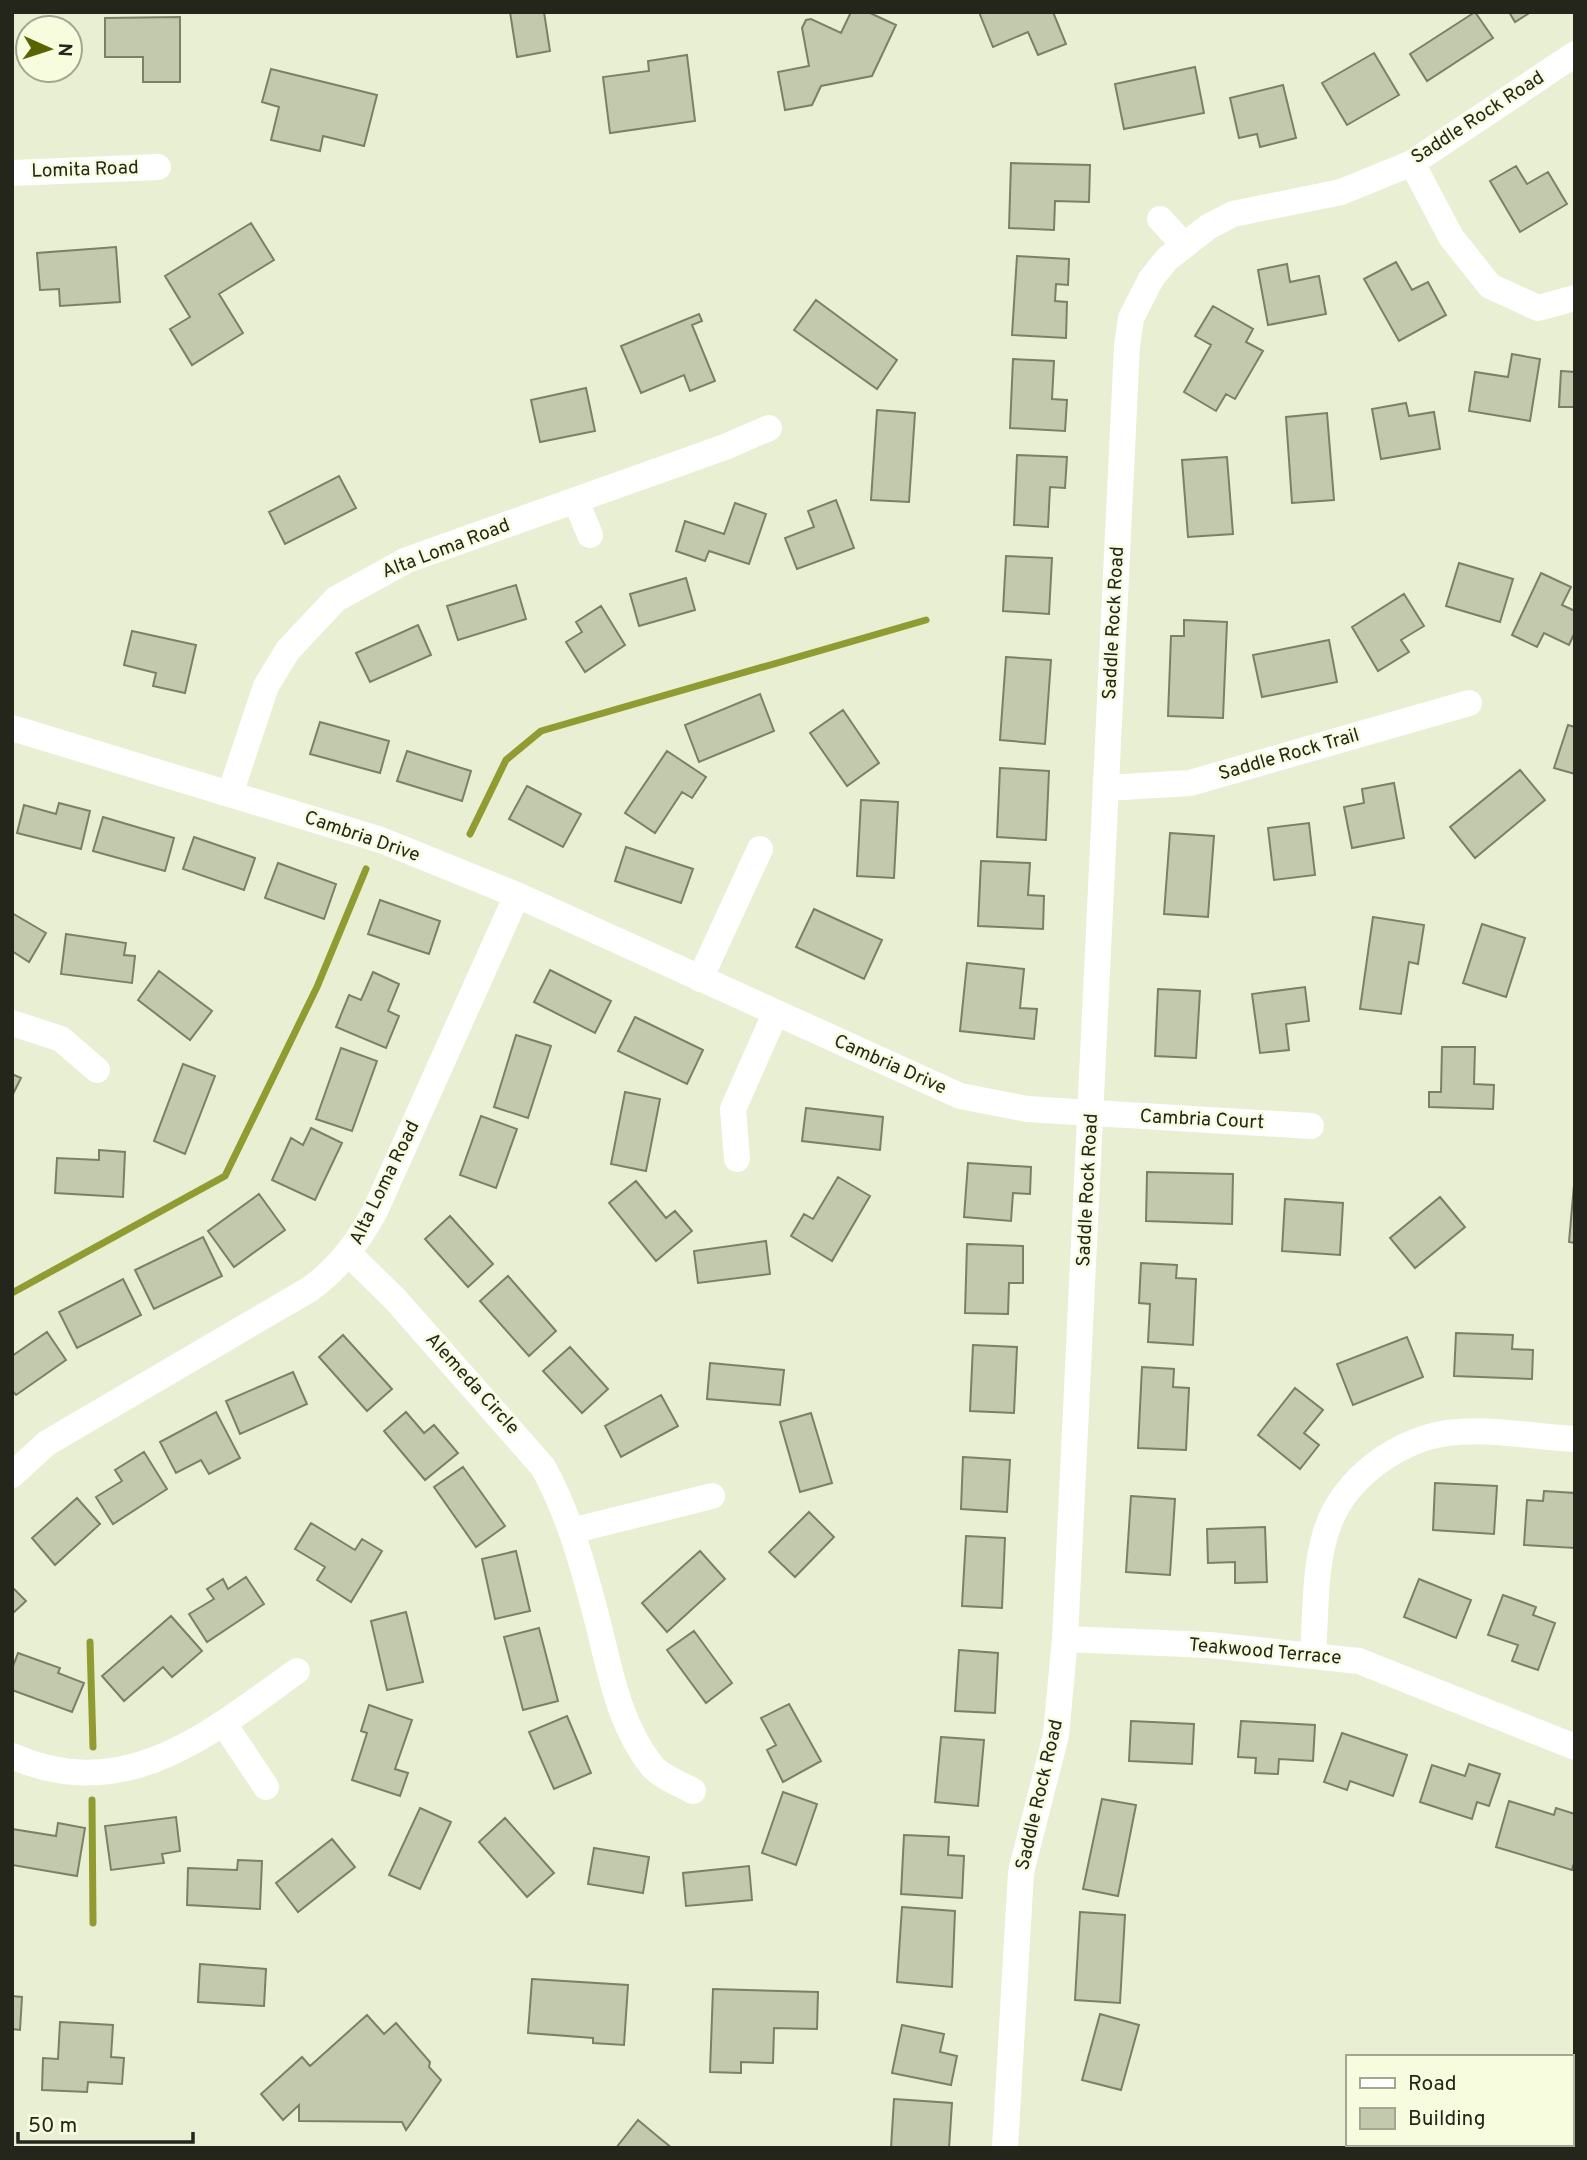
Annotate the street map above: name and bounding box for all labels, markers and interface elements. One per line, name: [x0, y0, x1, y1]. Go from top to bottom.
north arrow: [14, 14, 84, 84]
text: N: [52, 42, 76, 57]
street label: Saddle Rock Road: [1407, 66, 1549, 170]
street label: Lomita Road: [31, 156, 139, 184]
street label: Alta Loma Road: [379, 514, 513, 584]
street label: Saddle Rock Road: [1098, 546, 1130, 700]
street label: Saddle Rock Trail: [1216, 723, 1362, 787]
street label: Cambria Drive: [301, 806, 423, 868]
street label: Cambria Drive: [830, 1029, 950, 1101]
street label: Cambria Court: [1139, 1105, 1265, 1135]
street label: Saddle Rock Road: [1072, 1113, 1104, 1267]
street label: Alta Loma Road: [345, 1117, 425, 1249]
street label: Alemeda Circle: [420, 1328, 524, 1440]
street label: Teakwood Terrace: [1188, 1633, 1342, 1671]
street label: Saddle Rock Road: [1011, 1717, 1069, 1873]
legend: [1346, 2055, 1573, 2146]
text: Road: [1408, 2071, 1457, 2098]
scale bar: [18, 2100, 192, 2144]
text: Building: [1408, 2106, 1486, 2133]
text: 50 m: [28, 2113, 77, 2140]

